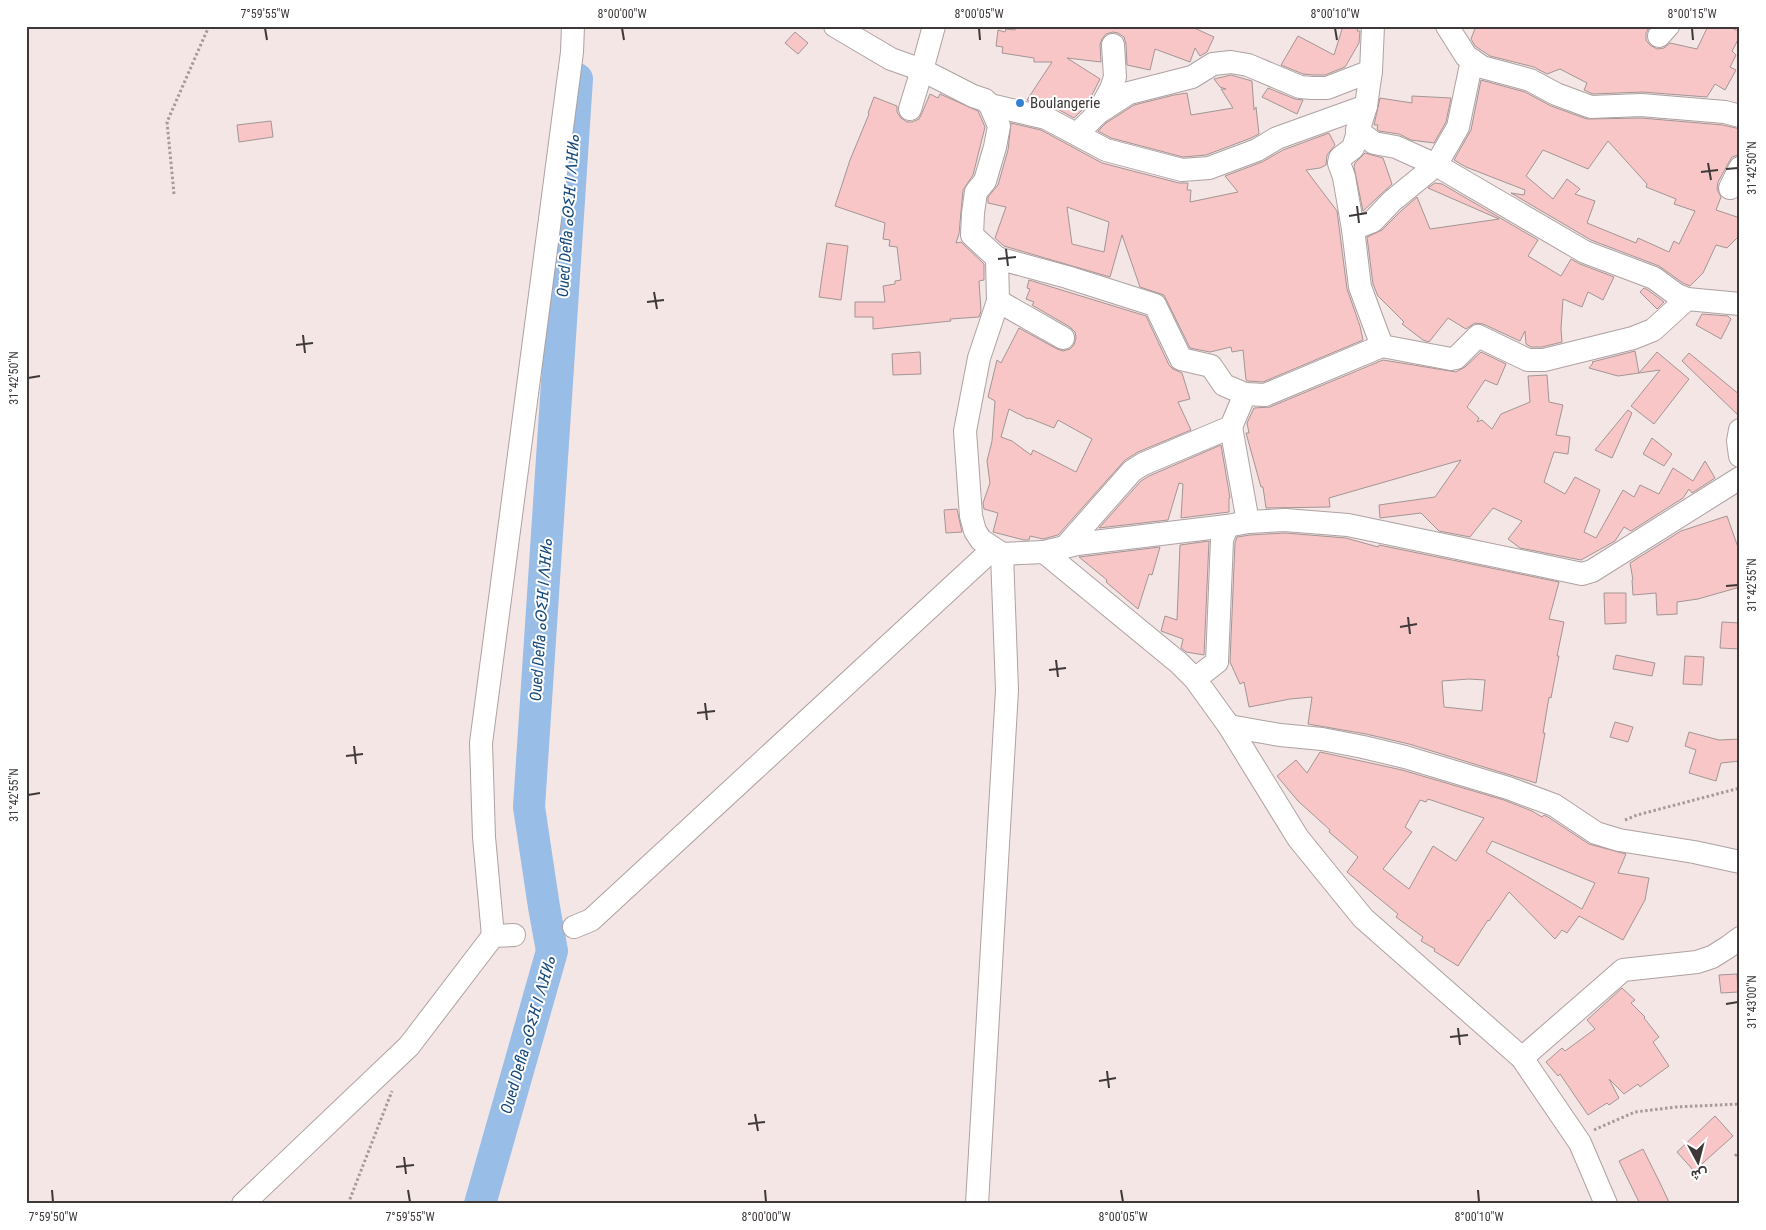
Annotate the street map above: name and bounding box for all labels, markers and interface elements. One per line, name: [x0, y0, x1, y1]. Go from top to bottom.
text: 7°59'55"W: [240, 7, 290, 21]
text: 8°00'00"W: [597, 7, 647, 21]
text: 8°00'05"W: [954, 7, 1004, 21]
text: 8°00'10"W: [1310, 7, 1360, 21]
text: 8°00'15"W: [1667, 7, 1717, 21]
place label: Boulangerie: [1030, 94, 1100, 112]
marker: Boulangerie: [1014, 97, 1026, 109]
water label: Oued Defla ⴰⵙⵉⴼ ⵏ ⴷⴼⵍⴰ: [553, 133, 583, 298]
text: 31°42'50"N: [1745, 141, 1759, 195]
text: 31°42'50"N: [7, 351, 21, 405]
water label: Oued Defla ⴰⵙⵉⴼ ⵏ ⴷⴼⵍⴰ: [526, 537, 556, 702]
text: 31°42'55"N: [1745, 558, 1759, 612]
text: 31°42'55"N: [7, 768, 21, 822]
water label: Oued Defla ⴰⵙⵉⴼ ⵏ ⴷⴼⵍⴰ: [496, 953, 560, 1116]
text: 31°43'00"N: [1745, 975, 1759, 1029]
north arrow: [1674, 1138, 1724, 1188]
text: ش: [1690, 1165, 1709, 1184]
text: 7°59'50"W: [28, 1210, 78, 1224]
text: 7°59'55"W: [385, 1210, 435, 1224]
text: 8°00'00"W: [741, 1210, 791, 1224]
text: 8°00'05"W: [1098, 1210, 1148, 1224]
text: 8°00'10"W: [1454, 1210, 1504, 1224]

